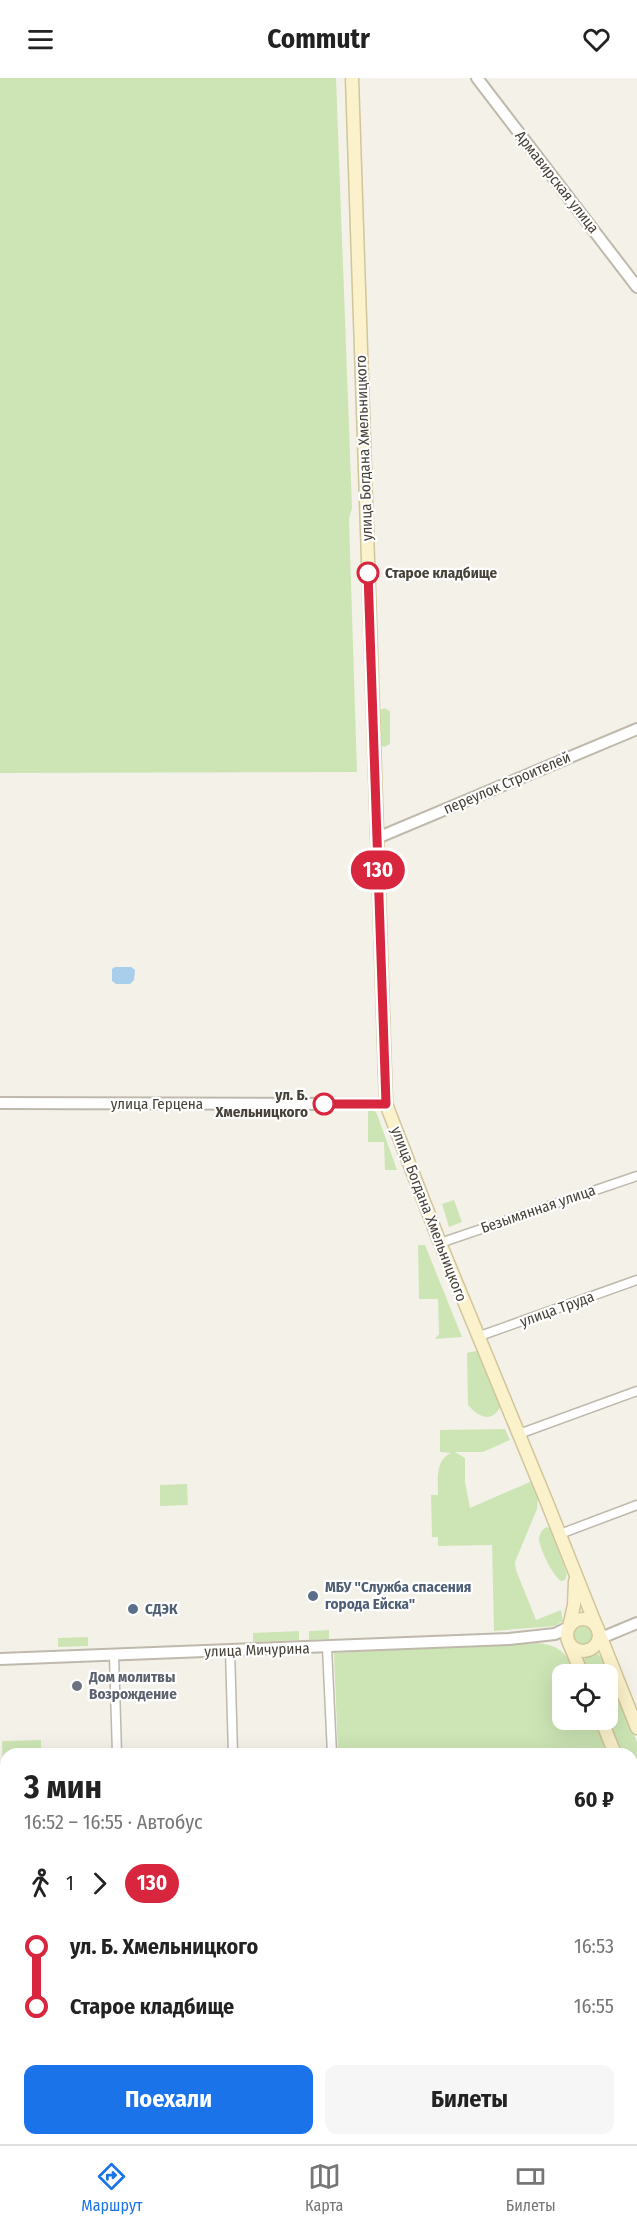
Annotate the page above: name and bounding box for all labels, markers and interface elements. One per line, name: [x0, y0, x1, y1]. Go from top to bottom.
icon: menu: [24, 23, 57, 56]
text: Commutr: [267, 23, 370, 55]
icon: heart: [580, 23, 613, 56]
street label: Армавирская улица: [511, 127, 603, 237]
street label: улица Богдана Хмельницкого: [352, 355, 376, 541]
marker: Старое кладбище: [357, 562, 379, 584]
place label: Старое кладбище: [385, 564, 497, 582]
street label: переулок Строителей: [441, 748, 573, 818]
line badge: 130: [344, 850, 412, 890]
text: 130: [363, 857, 393, 883]
place label: ул. Б. Хмельницкого: [215, 1086, 309, 1121]
marker: ул. Б. Хмельницкого: [313, 1093, 335, 1115]
street label: улица Герцена: [111, 1095, 203, 1113]
street label: улица Богдана Хмельницкого: [387, 1124, 471, 1304]
street label: Безымянная улица: [478, 1181, 598, 1237]
street label: улица Труда: [518, 1287, 596, 1331]
place label: МБУ "Служба спасения города Ейска": [325, 1578, 471, 1613]
marker: МБУ "Служба спасения города Ейска": [306, 1589, 320, 1603]
place label: СДЭК: [145, 1600, 178, 1618]
marker: СДЭК: [126, 1602, 140, 1616]
street label: улица Мичурина: [204, 1639, 310, 1661]
map controls: [552, 1664, 618, 1730]
button: locate: [552, 1664, 618, 1730]
place label: Дом молитвы Возрождение: [88, 1668, 177, 1703]
marker: Дом молитвы Возрождение: [70, 1679, 84, 1693]
text: 3 мин: [24, 1767, 102, 1807]
text: 60 ₽: [574, 1786, 614, 1813]
text: 16:52 – 16:55 · Автобус: [24, 1810, 203, 1834]
icon: walk: [24, 1867, 57, 1900]
icon: forward: [83, 1867, 116, 1900]
text: 130: [137, 1870, 167, 1896]
text: 1: [66, 1871, 74, 1895]
text: ул. Б. Хмельницкого: [70, 1933, 258, 1960]
text: 16:53: [574, 1934, 614, 1958]
text: Старое кладбище: [70, 1993, 234, 2020]
text: 16:55: [574, 1994, 614, 2018]
button: Поехали: [24, 2065, 313, 2134]
button: Билеты: [325, 2065, 614, 2134]
tab: Маршрут: [81, 2160, 143, 2215]
tab: Карта: [305, 2160, 343, 2215]
tab: Билеты: [506, 2160, 556, 2215]

